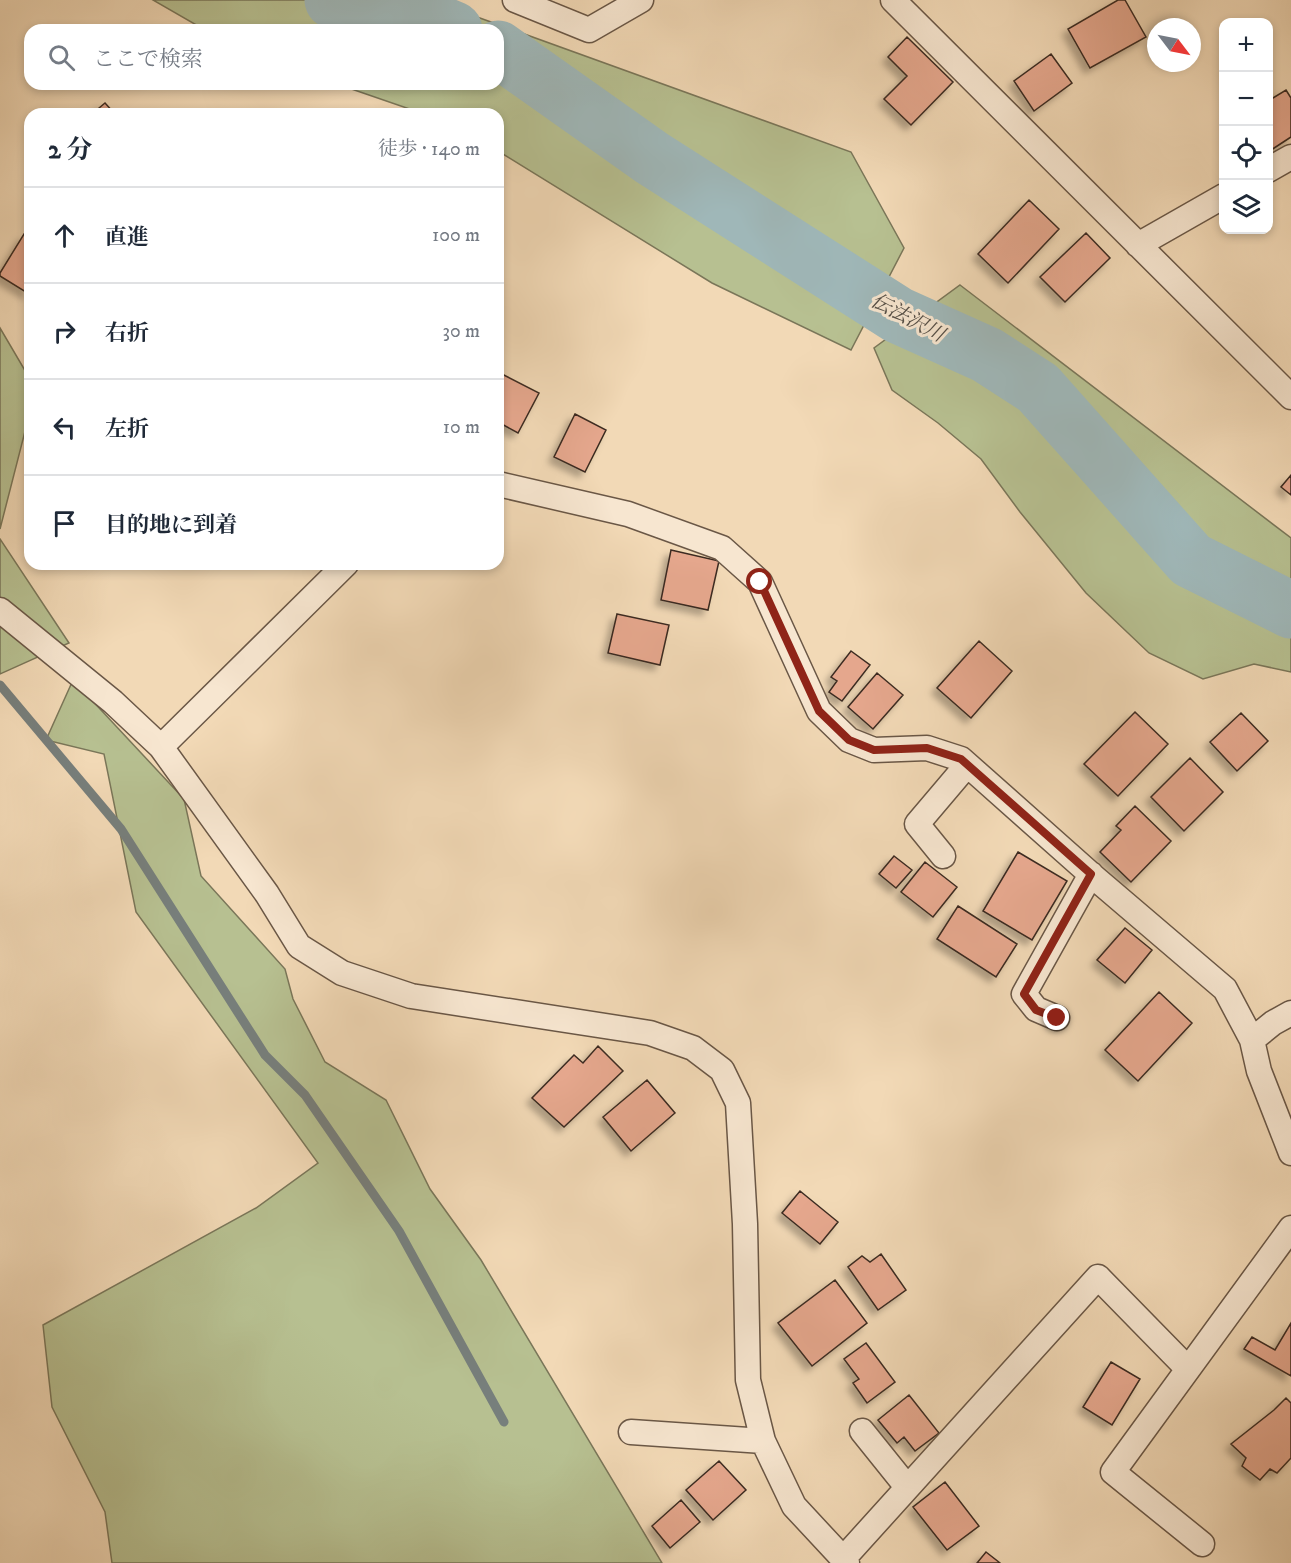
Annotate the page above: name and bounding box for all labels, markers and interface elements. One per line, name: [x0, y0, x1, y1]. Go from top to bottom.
north arrow: [1147, 18, 1201, 72]
map controls: [1219, 18, 1273, 234]
button: +: [1219, 18, 1273, 72]
search box: [24, 24, 504, 90]
icon: search: [45, 41, 78, 74]
text: ここで検索: [93, 46, 203, 73]
button: −: [1219, 72, 1273, 126]
button: locate: [1219, 126, 1273, 180]
text: 2 分: [48, 134, 92, 167]
text: 徒歩 · 140 m: [378, 137, 480, 162]
button: layers: [1219, 180, 1273, 234]
icon: ahead: [48, 219, 81, 252]
text: 100 m: [432, 223, 480, 248]
text: 直進: [105, 224, 149, 251]
water label: 伝法沢川: [866, 289, 950, 349]
icon: right: [48, 315, 81, 348]
text: 30 m: [442, 319, 480, 344]
text: 右折: [105, 320, 149, 347]
icon: left: [48, 411, 81, 444]
text: 10 m: [443, 415, 480, 440]
text: 左折: [105, 416, 149, 443]
icon: arrive: [48, 507, 81, 540]
text: 目的地に到着: [105, 512, 237, 539]
route start: [746, 568, 772, 594]
route end: [1043, 1004, 1069, 1030]

